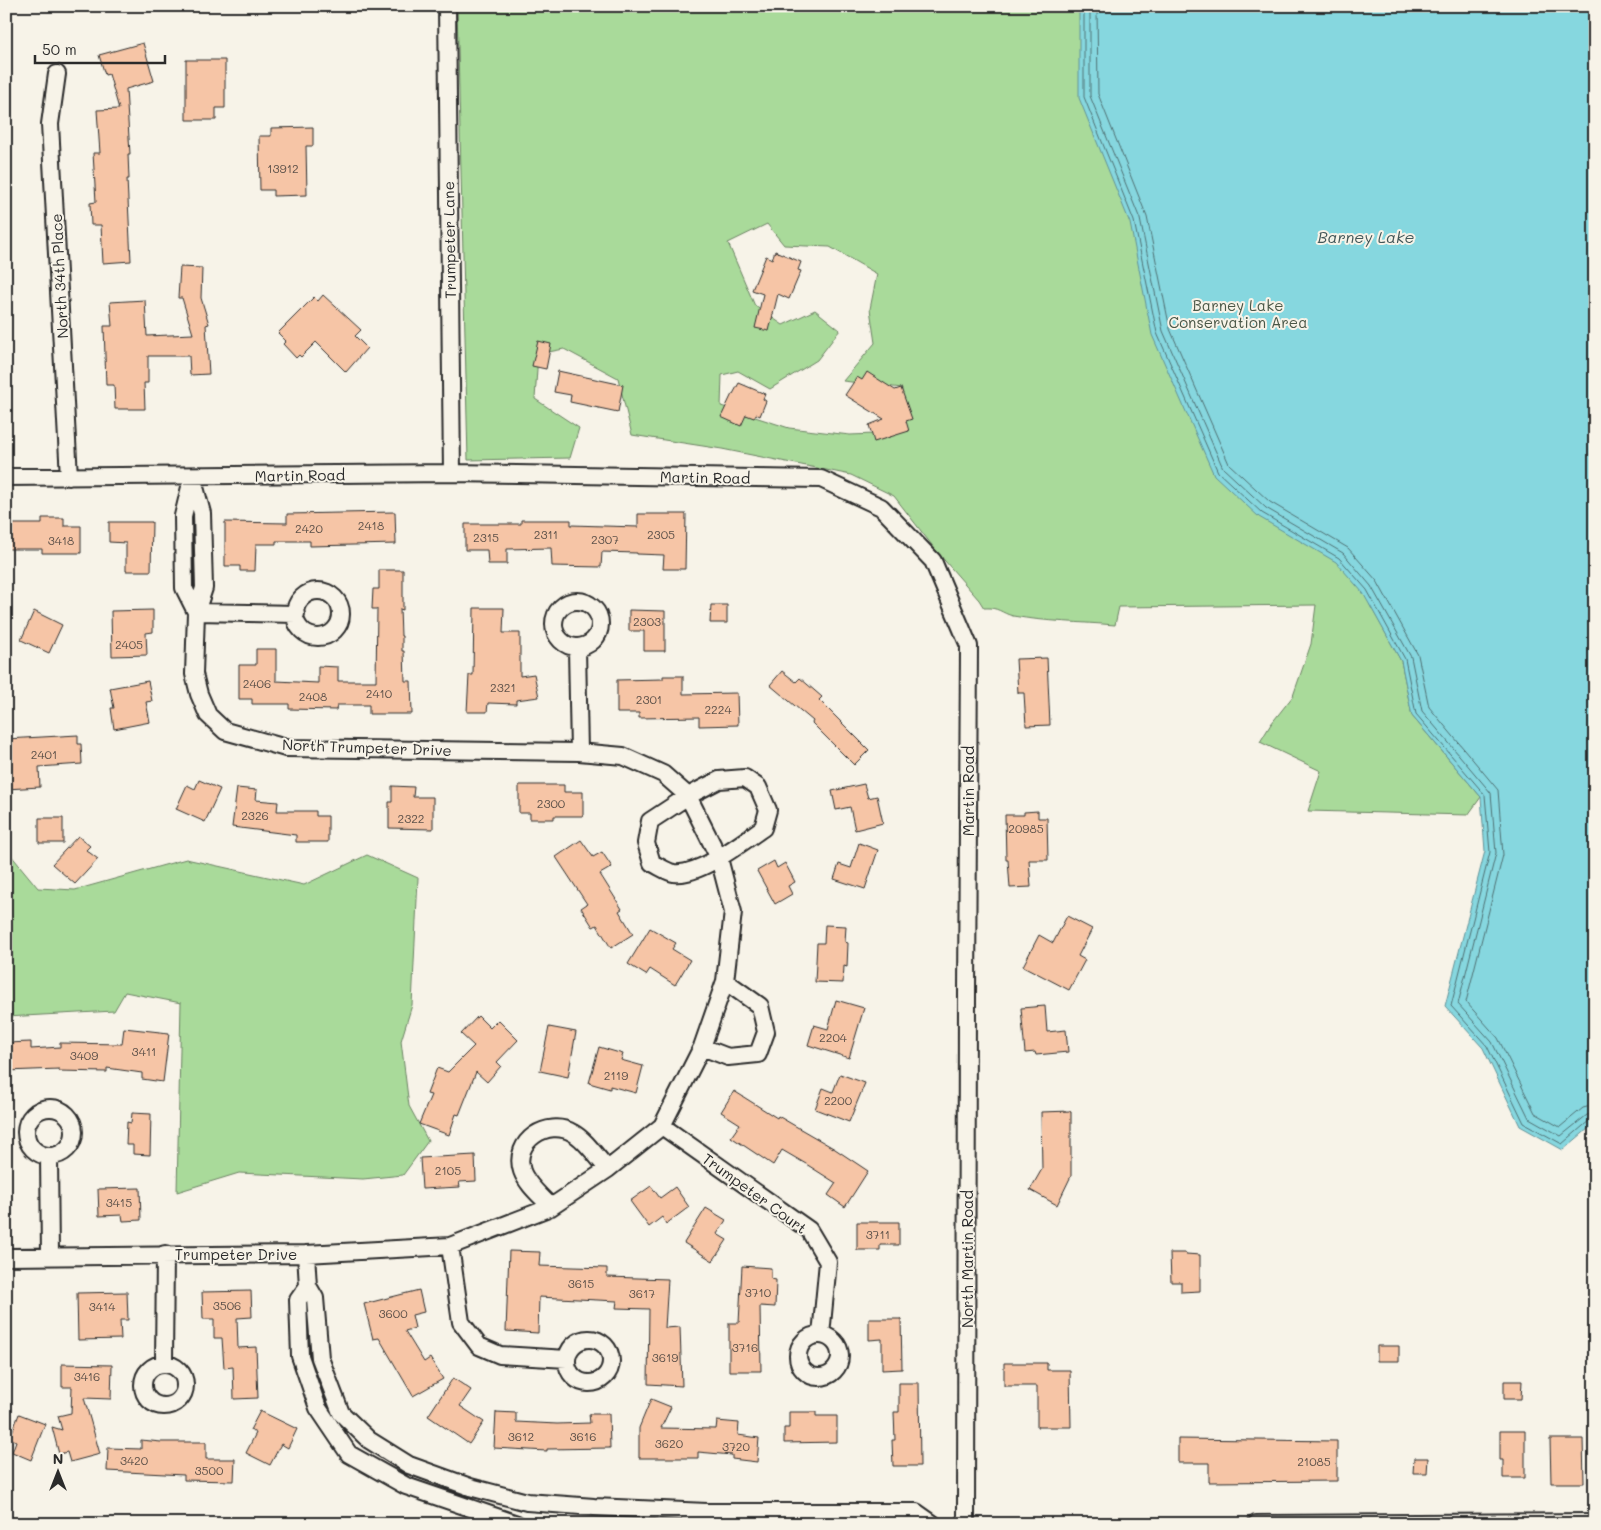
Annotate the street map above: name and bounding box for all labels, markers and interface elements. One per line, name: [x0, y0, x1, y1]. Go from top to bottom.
scale bar: [35, 32, 165, 64]
text: 50 m: [42, 39, 77, 59]
house number: 13912: [267, 160, 299, 176]
street label: Trumpeter Lane: [438, 181, 460, 299]
street label: North 34th Place: [46, 213, 72, 339]
water label: Barney Lake: [1318, 226, 1415, 247]
park label: Barney Lake Conservation Area: [1168, 295, 1308, 332]
street label: Martin Road: [255, 464, 345, 486]
street label: Martin Road: [660, 466, 750, 488]
house number: 2418: [358, 517, 384, 533]
house number: 2420: [295, 520, 323, 536]
house number: 2311: [534, 526, 558, 542]
house number: 2305: [647, 526, 675, 542]
house number: 2315: [473, 529, 499, 545]
house number: 2307: [591, 531, 619, 547]
house number: 3418: [48, 532, 74, 548]
house number: 2303: [633, 613, 661, 629]
house number: 2405: [115, 636, 143, 652]
house number: 2406: [243, 675, 271, 691]
house number: 2321: [490, 679, 516, 695]
house number: 2410: [366, 685, 393, 701]
house number: 2408: [299, 688, 327, 704]
house number: 2301: [636, 691, 662, 707]
house number: 2224: [704, 701, 732, 717]
street label: North Trumpeter Drive: [282, 734, 452, 760]
house number: 2401: [31, 746, 57, 762]
street label: Martin Road: [958, 746, 978, 836]
house number: 2300: [537, 795, 566, 811]
house number: 2326: [241, 807, 269, 823]
house number: 2322: [397, 810, 425, 826]
house number: 20985: [1008, 820, 1044, 836]
house number: 2204: [819, 1029, 847, 1045]
house number: 3411: [132, 1043, 156, 1059]
house number: 3409: [70, 1047, 98, 1063]
house number: 2119: [604, 1067, 628, 1083]
house number: 2200: [824, 1092, 853, 1108]
street label: Trumpeter Court: [699, 1148, 811, 1238]
house number: 2105: [435, 1162, 461, 1178]
street label: North Martin Road: [957, 1190, 977, 1328]
house number: 3415: [106, 1194, 132, 1210]
house number: 3711: [866, 1226, 890, 1242]
street label: Trumpeter Drive: [175, 1244, 297, 1264]
house number: 3615: [568, 1275, 594, 1291]
house number: 3710: [745, 1284, 772, 1300]
house number: 3617: [629, 1285, 655, 1301]
house number: 3506: [213, 1297, 241, 1313]
house number: 3414: [89, 1298, 115, 1314]
house number: 3600: [378, 1305, 408, 1321]
house number: 3716: [732, 1339, 758, 1355]
house number: 3619: [652, 1349, 678, 1365]
house number: 3416: [74, 1368, 100, 1384]
house number: 3612: [508, 1428, 534, 1444]
house number: 3616: [570, 1428, 596, 1444]
house number: 3620: [655, 1435, 684, 1451]
house number: 3720: [722, 1438, 750, 1454]
north arrow: [32, 1448, 82, 1498]
text: N: [53, 1449, 63, 1468]
house number: 3420: [120, 1452, 149, 1468]
house number: 21085: [1297, 1453, 1331, 1469]
house number: 3500: [195, 1462, 224, 1478]

